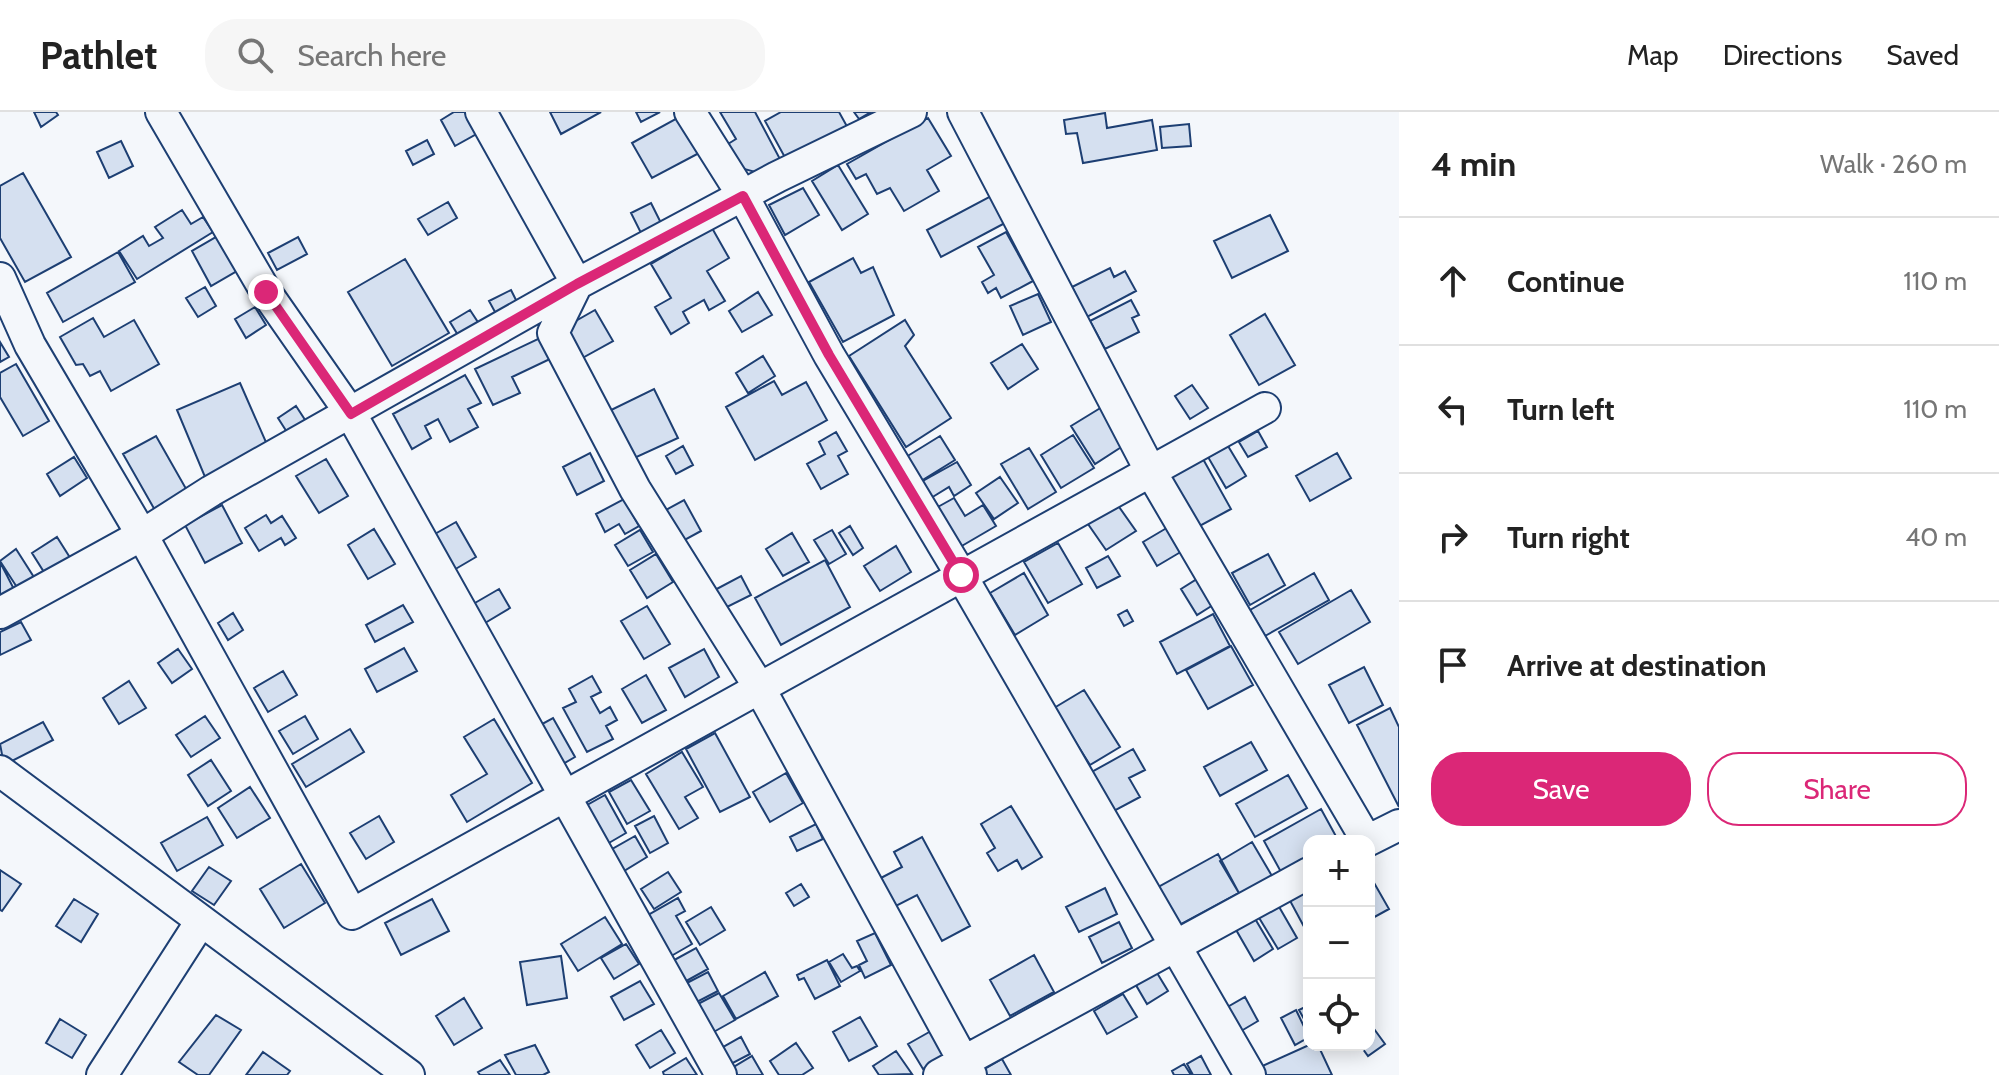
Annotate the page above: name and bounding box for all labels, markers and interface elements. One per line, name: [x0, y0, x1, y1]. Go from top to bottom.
search box: [205, 19, 765, 91]
text: Pathlet: [40, 32, 157, 79]
icon: search: [233, 33, 277, 77]
text: Search here: [297, 37, 446, 74]
text: Map: [1627, 38, 1679, 72]
text: Directions: [1723, 38, 1842, 72]
text: Saved: [1886, 38, 1959, 72]
text: 4 min: [1431, 143, 1516, 185]
text: Walk · 260 m: [1820, 148, 1967, 180]
icon: ahead: [1431, 259, 1475, 303]
text: Continue: [1507, 263, 1624, 300]
text: 110 m: [1903, 265, 1967, 297]
route end: [248, 274, 284, 310]
icon: left: [1431, 387, 1475, 431]
text: Turn left: [1507, 391, 1615, 428]
text: 110 m: [1903, 393, 1967, 425]
icon: right: [1431, 515, 1475, 559]
text: Turn right: [1507, 519, 1630, 556]
text: 40 m: [1905, 521, 1967, 553]
route start: [943, 557, 979, 593]
icon: arrive: [1431, 643, 1475, 687]
text: Arrive at destination: [1507, 647, 1767, 684]
button: Save: [1431, 752, 1691, 826]
button: Share: [1707, 752, 1967, 826]
map controls: [1303, 835, 1375, 1051]
button: +: [1303, 835, 1375, 907]
button: −: [1303, 907, 1375, 979]
button: locate: [1303, 979, 1375, 1051]

